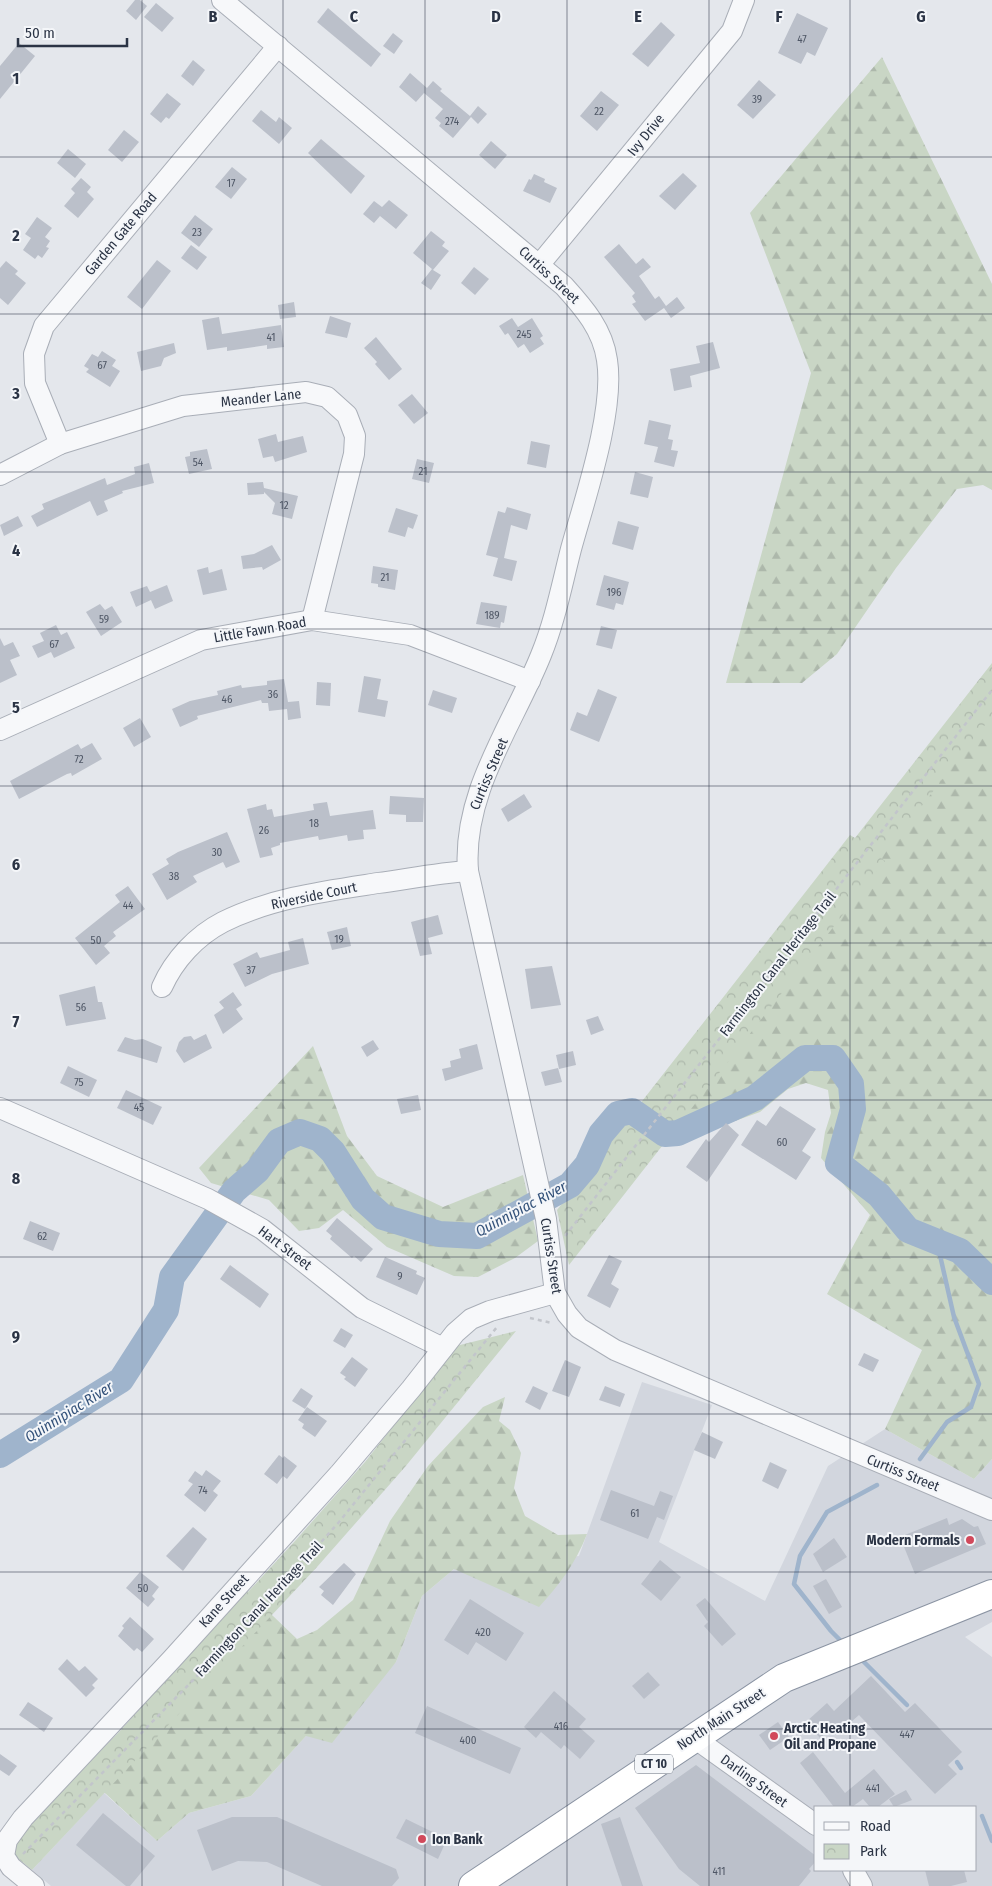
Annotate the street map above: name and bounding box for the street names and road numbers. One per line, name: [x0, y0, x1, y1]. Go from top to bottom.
street label: Ivy Drive: [624, 111, 668, 159]
street label: Garden Gate Road: [81, 189, 161, 279]
street label: Curtiss Street: [515, 243, 583, 308]
street label: Meander Lane: [220, 385, 302, 411]
street label: Little Fawn Road: [212, 614, 308, 646]
street label: Curtiss Street: [466, 735, 512, 813]
street label: Riverside Court: [270, 879, 359, 913]
street label: Farmington Canal Heritage Trail: [716, 888, 840, 1040]
street label: Curtiss Street: [537, 1217, 565, 1296]
street label: Hart Street: [255, 1222, 315, 1274]
street label: Curtiss Street: [864, 1451, 942, 1495]
street label: Farmington Canal Heritage Trail: [192, 1538, 326, 1680]
street label: Kane Street: [196, 1570, 253, 1631]
street label: North Main Street: [674, 1684, 769, 1754]
street label: Darling Street: [717, 1751, 791, 1811]
road number: CT 10: [635, 1755, 673, 1774]

